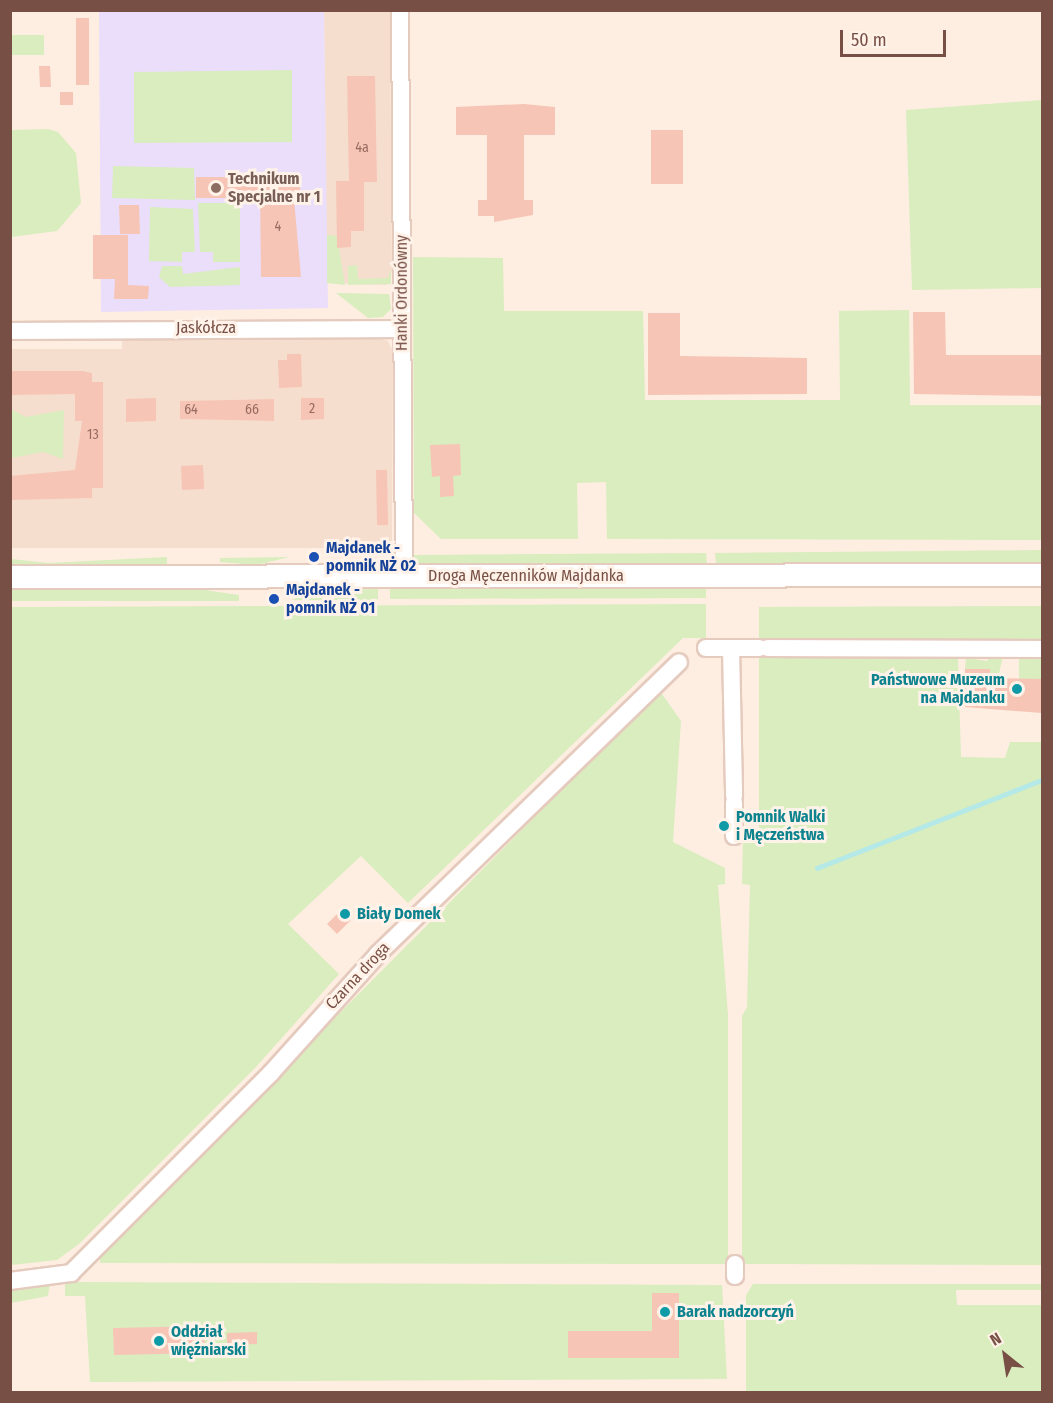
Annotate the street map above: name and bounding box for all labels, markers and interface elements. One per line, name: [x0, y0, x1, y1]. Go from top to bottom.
scale bar: [843, 18, 950, 56]
text: 50 m: [851, 29, 887, 51]
house number: 4a: [355, 140, 369, 156]
place label: Technikum Specjalne nr 1: [228, 169, 321, 207]
marker: Technikum Specjalne nr 1: [209, 181, 223, 195]
house number: 4: [275, 219, 281, 235]
street label: Hanki Ordonówny: [392, 235, 412, 351]
street label: Jaskółcza: [176, 318, 236, 338]
house number: 2: [309, 401, 315, 417]
house number: 64: [184, 402, 198, 418]
house number: 66: [245, 402, 259, 418]
house number: 13: [87, 427, 99, 443]
place label: Majdanek - pomnik NŻ 02: [326, 538, 416, 576]
marker: Majdanek - pomnik NŻ 02: [307, 550, 321, 564]
street label: Droga Męczenników Majdanka: [428, 566, 624, 586]
place label: Majdanek - pomnik NŻ 01: [286, 580, 375, 618]
marker: Majdanek - pomnik NŻ 01: [267, 592, 281, 606]
place label: Państwowe Muzeum na Majdanku: [871, 670, 1005, 708]
marker: Państwowe Muzeum na Majdanku: [1010, 682, 1024, 696]
place label: Pomnik Walki i Męczeństwa: [736, 807, 825, 845]
marker: Pomnik Walki i Męczeństwa: [717, 819, 731, 833]
place label: Biały Domek: [357, 904, 441, 924]
marker: Biały Domek: [338, 907, 352, 921]
street label: Czarna droga: [322, 938, 394, 1014]
place label: Barak nadzorczyń: [677, 1302, 794, 1322]
marker: Barak nadzorczyń: [658, 1305, 672, 1319]
place label: Oddział więźniarski: [171, 1322, 246, 1360]
north arrow: [975, 1325, 1035, 1385]
text: N: [987, 1328, 1005, 1350]
marker: Oddział więźniarski: [152, 1334, 166, 1348]

